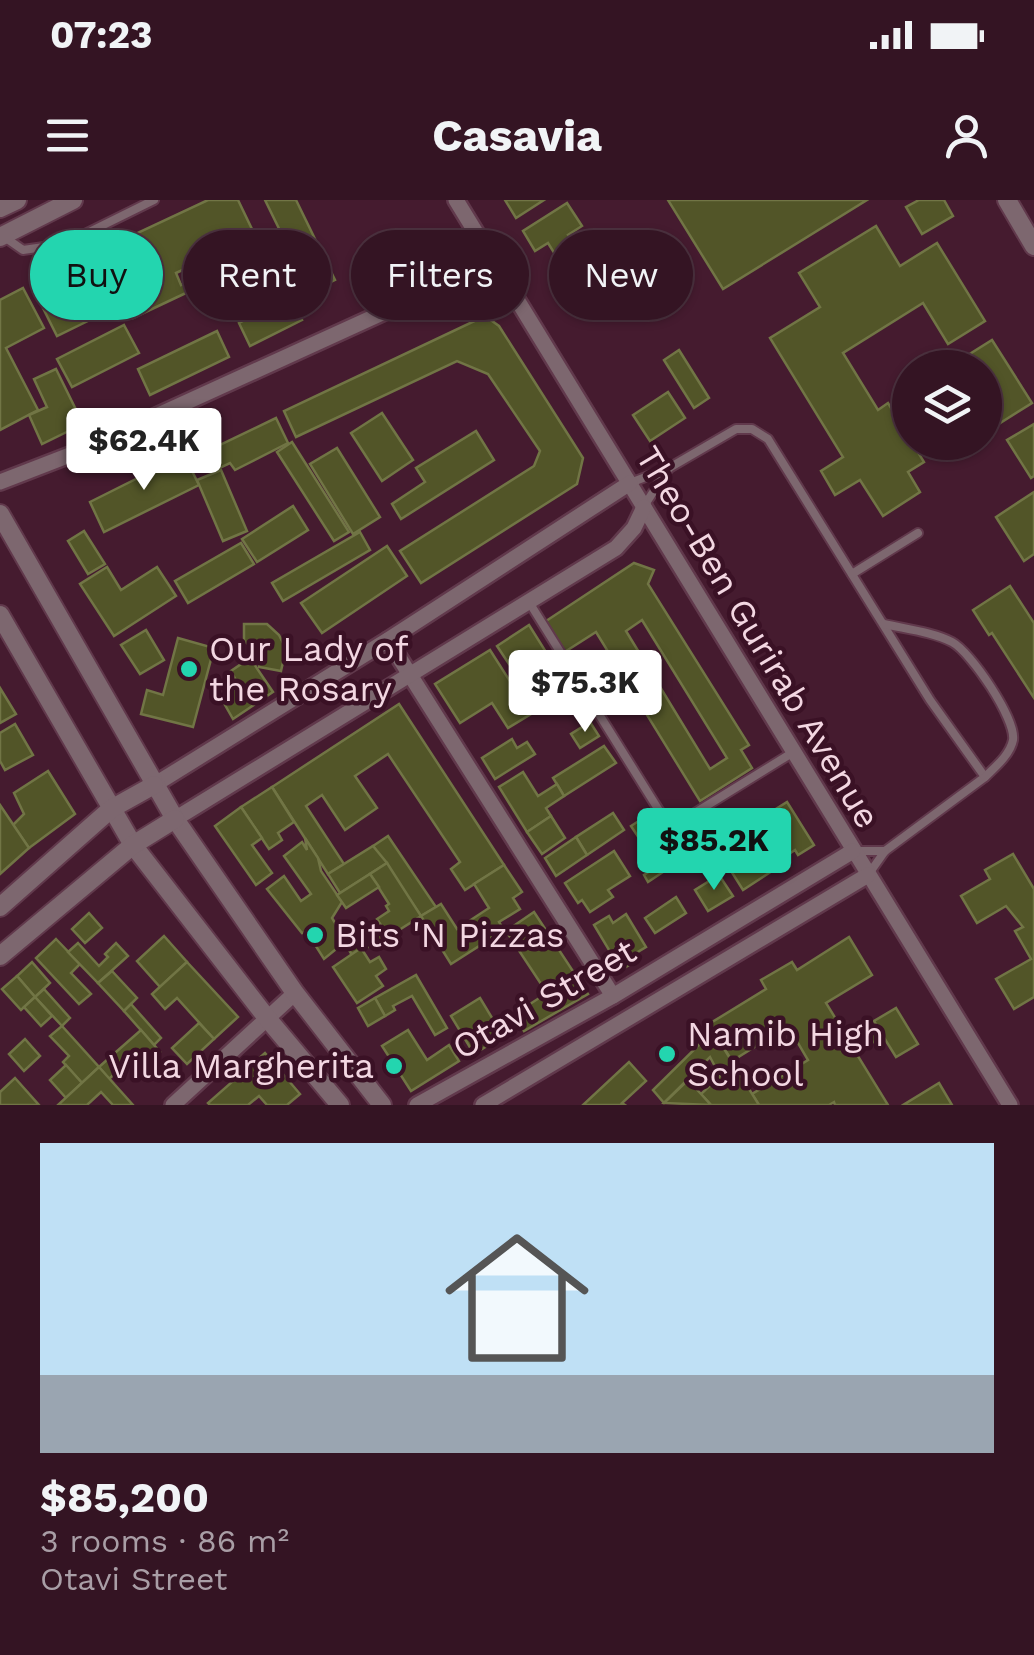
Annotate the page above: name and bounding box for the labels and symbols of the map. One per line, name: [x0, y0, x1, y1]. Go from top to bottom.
pin: $62.4K: [63, 408, 225, 493]
street label: Theo-Ben Gurirab Avenue: [627, 438, 889, 836]
place label: Our Lady of the Rosary: [209, 628, 409, 710]
pin: $75.3K: [504, 650, 666, 735]
marker: Our Lady of the Rosary: [178, 658, 200, 680]
pin: $85.2K: [633, 808, 795, 893]
place label: Bits 'N Pizzas: [335, 914, 564, 956]
marker: Bits 'N Pizzas: [304, 924, 326, 946]
street label: Otavi Street: [445, 929, 643, 1068]
place label: Namib High School: [687, 1013, 884, 1095]
marker: Namib High School: [656, 1043, 678, 1065]
place label: Villa Margherita: [108, 1045, 374, 1087]
marker: Villa Margherita: [383, 1055, 405, 1077]

